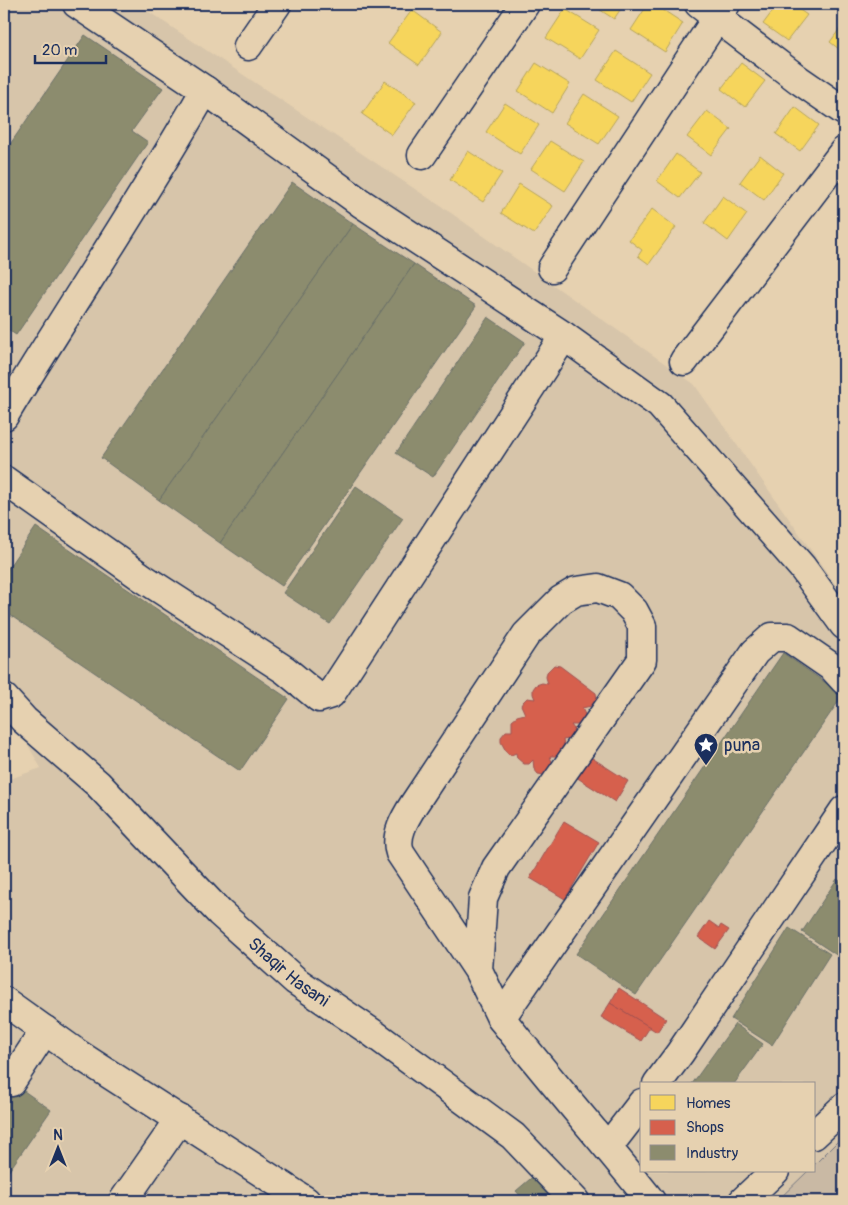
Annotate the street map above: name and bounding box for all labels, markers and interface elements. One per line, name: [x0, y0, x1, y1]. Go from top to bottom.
scale bar: [35, 32, 106, 64]
text: 20 m: [42, 41, 77, 60]
place icon: puna: [693, 732, 719, 766]
place label: puna: [724, 734, 760, 757]
street label: Shaqir Hasani: [243, 933, 334, 1012]
legend: [640, 1082, 816, 1172]
text: Homes: [686, 1094, 731, 1113]
text: Shops: [686, 1118, 724, 1137]
north arrow: [32, 1122, 82, 1172]
text: N: [53, 1127, 63, 1144]
text: Industry: [686, 1144, 739, 1163]

